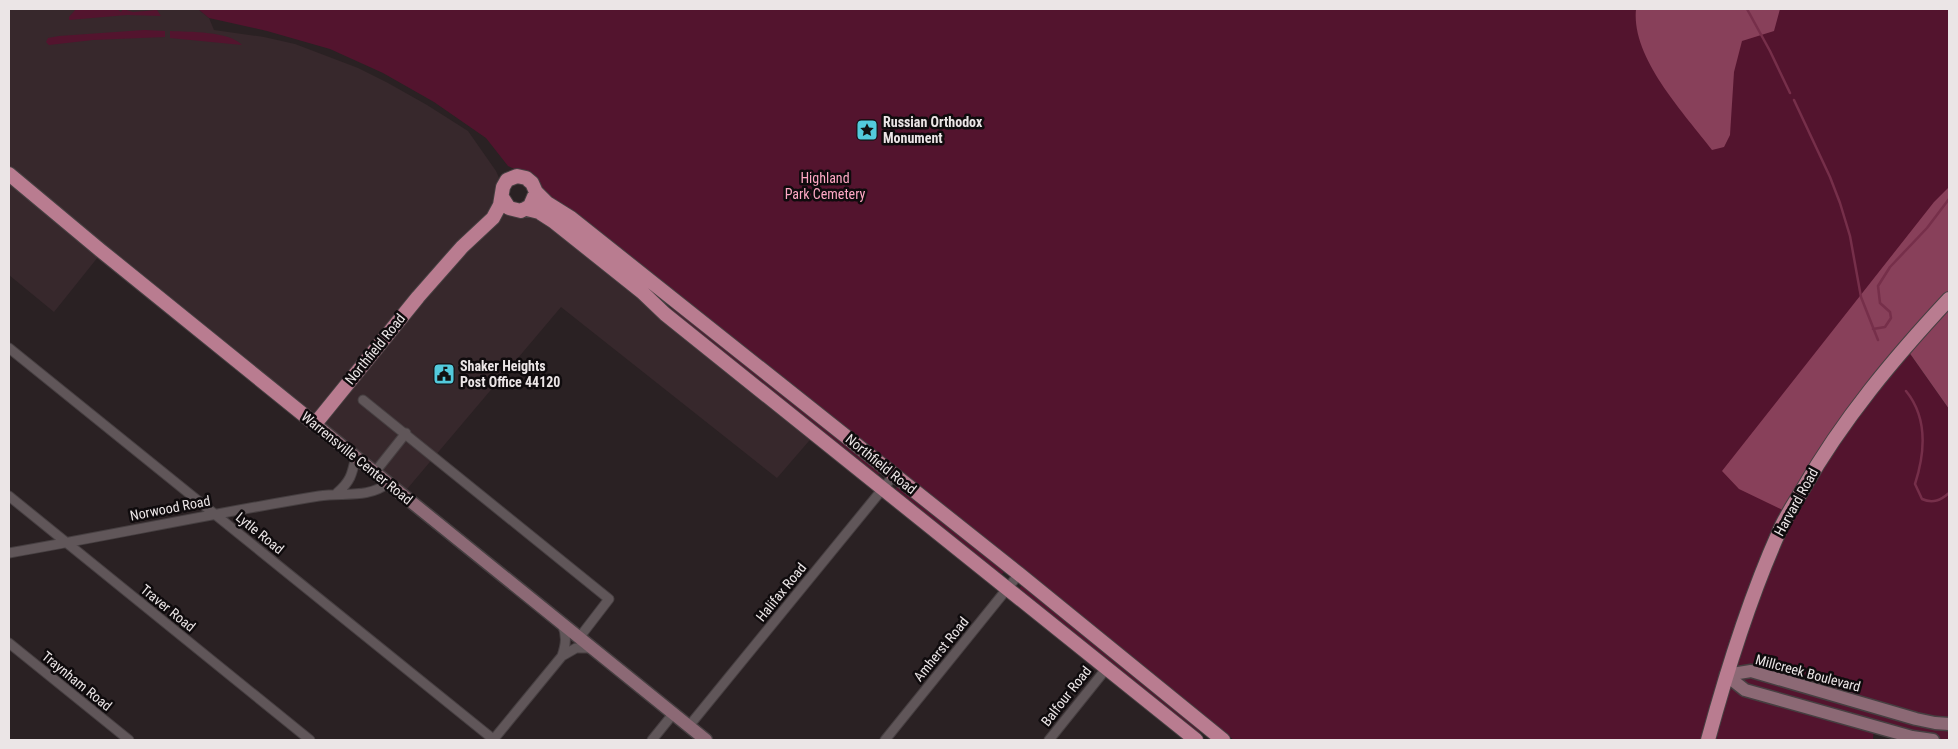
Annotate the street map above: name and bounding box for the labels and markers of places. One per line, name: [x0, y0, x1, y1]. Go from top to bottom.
place label: Russian Orthodox Monument: [883, 114, 983, 146]
place icon: Russian Orthodox Monument: [855, 118, 879, 142]
place label: Shaker Heights Post Office 44120: [460, 358, 560, 390]
public building icon: Shaker Heights Post Office 44120: [432, 362, 456, 386]

